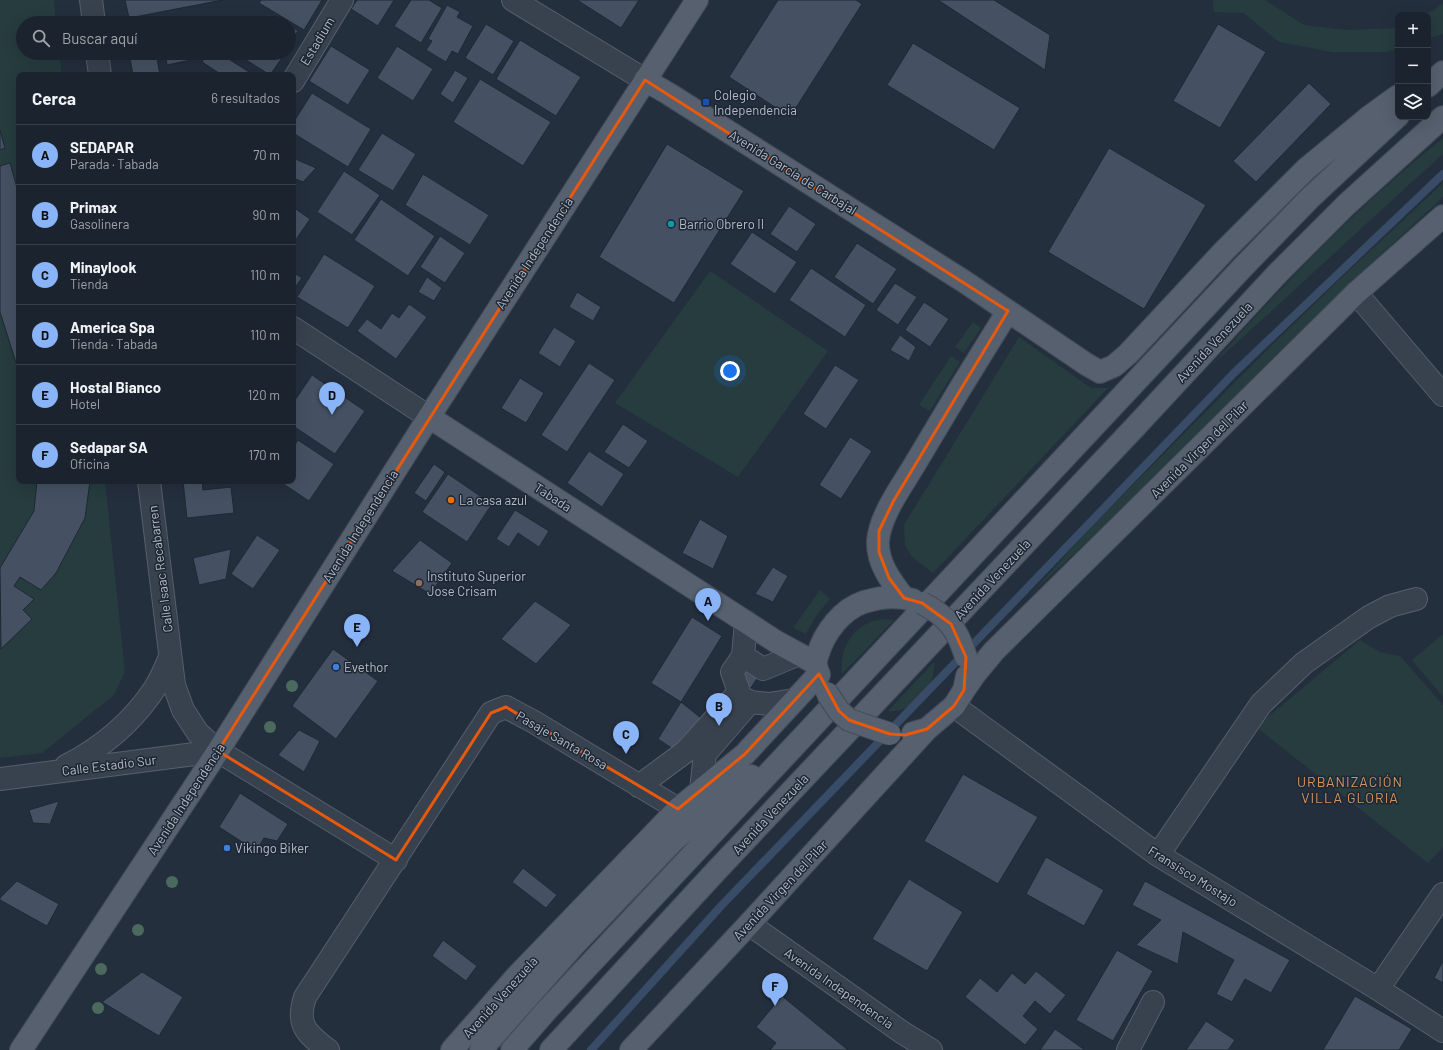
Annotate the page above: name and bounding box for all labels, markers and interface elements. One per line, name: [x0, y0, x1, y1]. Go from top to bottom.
map controls: [1395, 12, 1431, 120]
button: +: [1395, 12, 1431, 48]
street label: Estadium: [296, 14, 338, 68]
search box: [16, 16, 296, 60]
icon: search: [30, 27, 52, 49]
text: Buscar aquí: [62, 29, 138, 47]
button: −: [1395, 48, 1431, 84]
button: layers: [1395, 84, 1431, 120]
place label: Colegio Independencia: [714, 87, 797, 118]
text: Cerca: [32, 88, 76, 108]
text: 6 resultados: [211, 90, 280, 106]
marker: Colegio Independencia: [701, 97, 711, 107]
street label: Avenida García de Carbajal: [726, 126, 860, 218]
text: SEDAPAR: [70, 138, 134, 156]
text: A: [41, 147, 49, 163]
text: 70 m: [253, 147, 280, 163]
text: Parada · Tabada: [70, 156, 159, 172]
street label: Avenida Independencia: [492, 194, 576, 312]
text: Primax: [70, 198, 117, 216]
text: B: [41, 207, 49, 223]
text: 90 m: [253, 207, 280, 223]
text: Gasolinera: [70, 216, 129, 232]
place label: Barrio Obrero II: [679, 216, 764, 232]
marker: Barrio Obrero II: [666, 219, 676, 229]
text: Minaylook: [70, 258, 136, 276]
text: C: [41, 267, 49, 283]
text: 110 m: [250, 267, 280, 283]
text: Tienda: [70, 276, 108, 292]
street label: Avenida Venezuela: [1173, 298, 1255, 386]
text: America Spa: [70, 318, 155, 336]
text: D: [41, 327, 49, 343]
text: 110 m: [250, 327, 280, 343]
text: Tienda · Tabada: [70, 336, 157, 352]
your location: [720, 361, 740, 381]
text: Hostal Bianco: [70, 378, 161, 396]
pin: D: [319, 382, 345, 415]
text: E: [41, 387, 49, 403]
text: 120 m: [248, 387, 280, 403]
text: Hotel: [70, 396, 100, 412]
street label: Avenida Virgen del Pilar: [1147, 397, 1251, 501]
text: Sedapar SA: [70, 438, 148, 456]
text: F: [41, 447, 49, 463]
text: 170 m: [249, 447, 280, 463]
text: Oficina: [70, 456, 110, 472]
street label: Avenida Independencia: [319, 467, 401, 585]
street label: Tabada: [531, 479, 575, 515]
place label: La casa azul: [459, 492, 527, 508]
marker: La casa azul: [446, 495, 456, 505]
street label: Calle Isaac Recabarren: [144, 505, 176, 633]
street label: Avenida Venezuela: [951, 535, 1033, 623]
place label: Instituto Superior Jose Crisam: [427, 568, 526, 599]
marker: Instituto Superior Jose Crisam: [414, 578, 424, 588]
pin: A: [695, 588, 721, 621]
pin: E: [344, 614, 370, 647]
place label: Evethor: [344, 659, 388, 675]
marker: Evethor: [331, 662, 341, 672]
pin: B: [706, 693, 732, 726]
street label: Pasaje Santa Rosa: [513, 707, 611, 773]
pin: C: [613, 721, 639, 754]
street label: Avenida Independencia: [144, 740, 228, 858]
street label: Calle Estadio Sur: [61, 751, 157, 779]
street label: Avenida Venezuela: [729, 770, 811, 858]
district label: URBANIZACIÓN VILLA GLORIA: [1297, 773, 1403, 806]
street label: Avenida Virgen del Pilar: [729, 836, 831, 943]
place label: Vikingo Biker: [235, 840, 309, 856]
street label: Fransisco Mostajo: [1145, 842, 1241, 910]
marker: Vikingo Biker: [222, 843, 232, 853]
street label: Avenida Independencia: [781, 944, 897, 1032]
street label: Avenida Venezuela: [459, 953, 541, 1041]
pin: F: [762, 973, 788, 1006]

